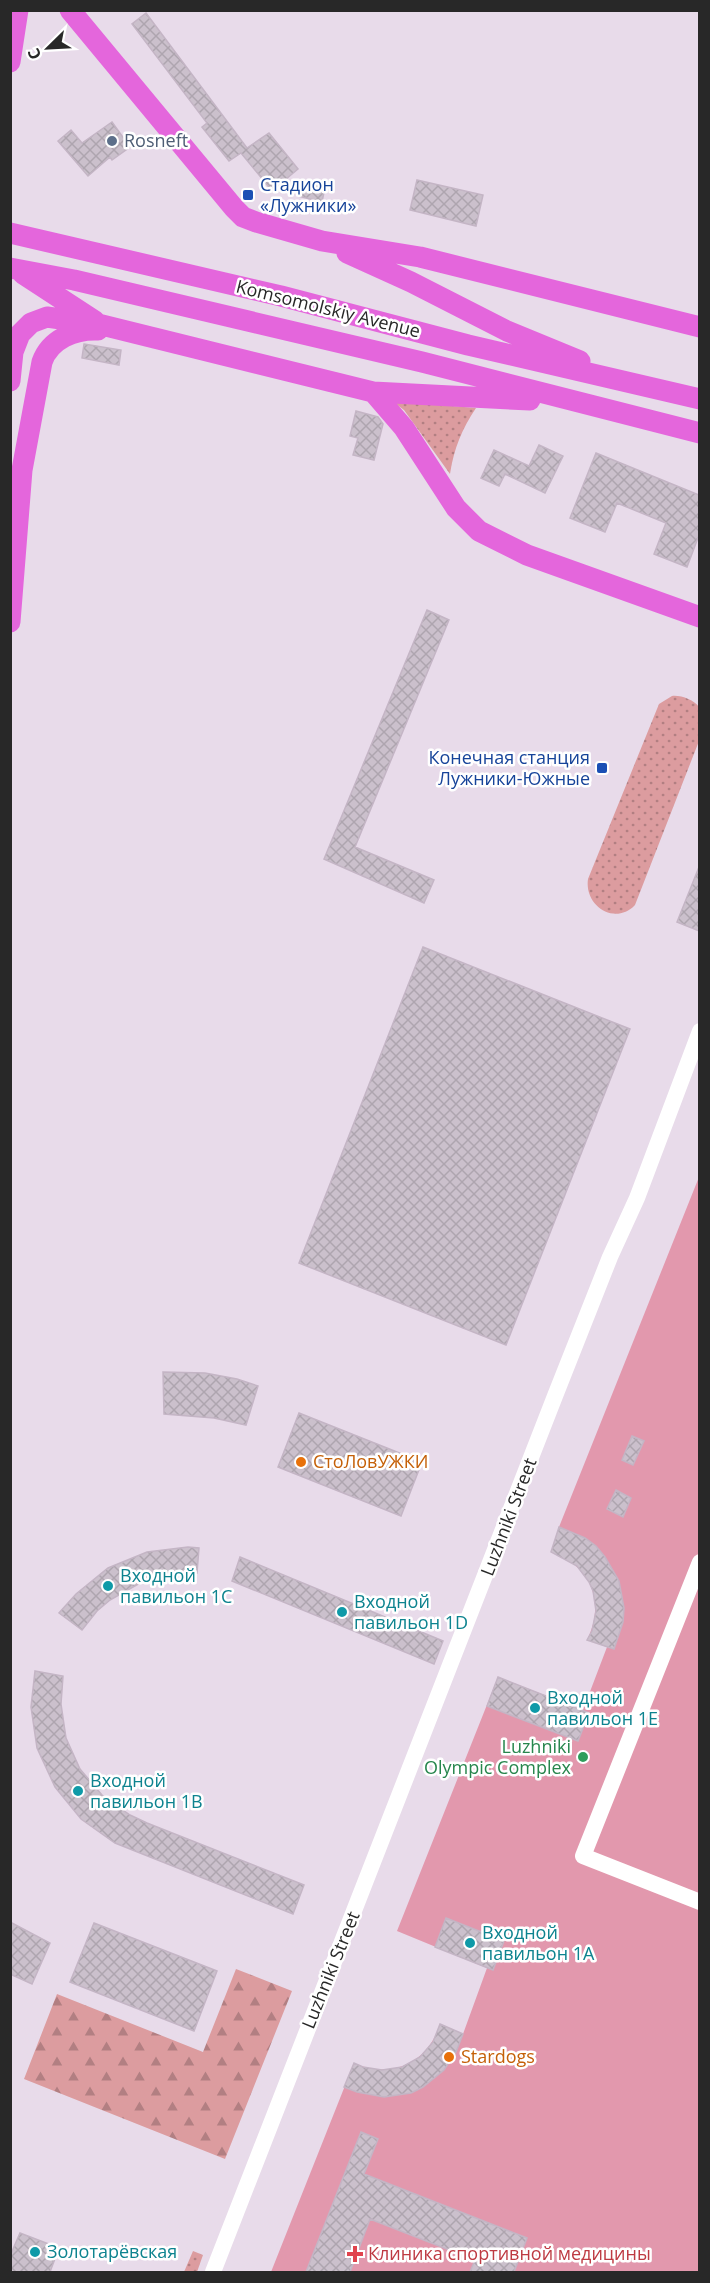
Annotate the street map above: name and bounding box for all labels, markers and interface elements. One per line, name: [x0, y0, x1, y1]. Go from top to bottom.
north arrow: [18, 18, 78, 78]
text: С: [22, 45, 46, 63]
place label: Rosneft: [124, 128, 188, 152]
marker: Rosneft: [105, 134, 119, 148]
place label: Стадион «Лужники»: [260, 172, 356, 217]
marker: Стадион «Лужники»: [241, 188, 255, 202]
street label: Komsomolskiy Avenue: [234, 274, 423, 343]
place label: Конечная станция Лужники-Южные: [429, 745, 590, 790]
marker: Конечная станция Лужники-Южные: [595, 761, 609, 775]
place label: СтоЛовУЖКИ: [313, 1449, 428, 1473]
street label: Luzhniki Street: [475, 1454, 542, 1579]
marker: СтоЛовУЖКИ: [294, 1455, 308, 1469]
place label: Входной павильон 1C: [120, 1563, 232, 1608]
marker: Входной павильон 1C: [101, 1579, 115, 1593]
place label: Входной павильон 1D: [354, 1589, 468, 1634]
marker: Входной павильон 1D: [335, 1605, 349, 1619]
place label: Входной павильон 1E: [547, 1685, 658, 1730]
marker: Входной павильон 1E: [528, 1701, 542, 1715]
place label: Luzhniki Olympic Complex: [424, 1734, 572, 1779]
marker: Luzhniki Olympic Complex: [576, 1750, 590, 1764]
place label: Входной павильон 1B: [90, 1768, 203, 1813]
marker: Входной павильон 1B: [71, 1784, 85, 1798]
street label: Luzhniki Street: [296, 1907, 365, 2032]
place label: Входной павильон 1A: [482, 1920, 595, 1965]
marker: Входной павильон 1A: [463, 1936, 477, 1950]
place label: Stardogs: [461, 2044, 535, 2068]
marker: Stardogs: [442, 2050, 456, 2064]
place label: Золотарёвская: [47, 2239, 177, 2263]
place label: Клиника спортивной медицины: [368, 2241, 651, 2265]
marker: Золотарёвская: [28, 2245, 42, 2259]
marker: Клиника спортивной медицины: [346, 2245, 364, 2263]

